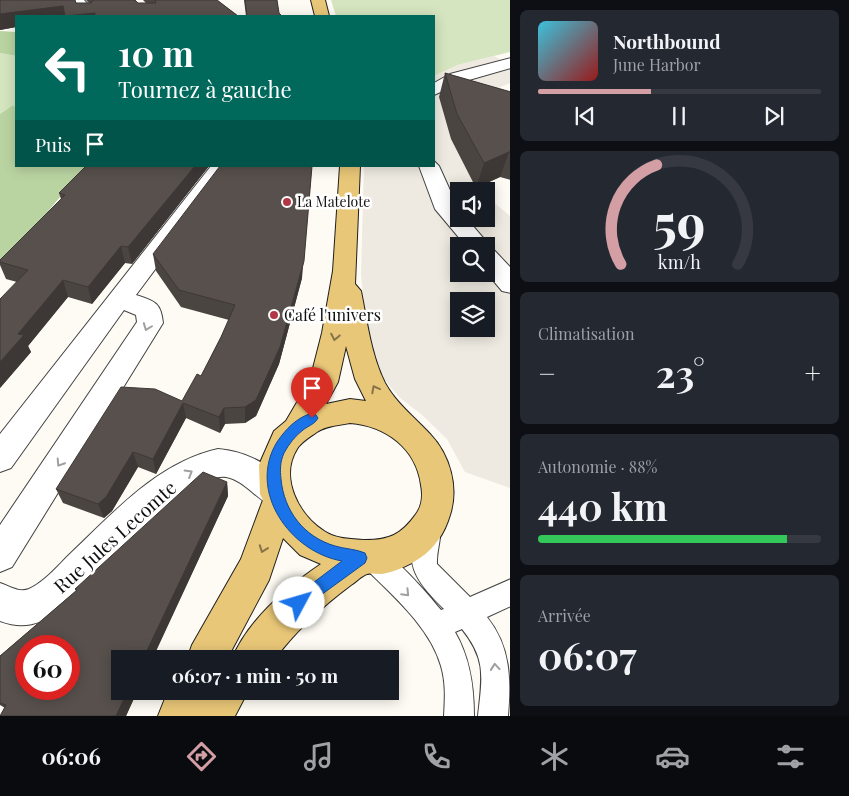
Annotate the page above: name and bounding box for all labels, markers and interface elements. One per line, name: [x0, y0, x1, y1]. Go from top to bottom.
text: Northbound: [613, 28, 721, 54]
text: 10 m: [118, 29, 194, 76]
icon: left: [35, 35, 100, 100]
text: June Harbor: [613, 54, 701, 75]
text: Tournez à gauche: [118, 74, 292, 104]
icon: previous: [571, 102, 599, 130]
icon: pause: [665, 102, 693, 130]
icon: next: [760, 102, 788, 130]
icon: arrive: [81, 130, 109, 158]
text: Puis: [35, 131, 71, 157]
map controls: [450, 182, 495, 337]
button: sound: [450, 182, 495, 227]
text: 59: [653, 187, 706, 256]
place label: La Matelote: [297, 192, 370, 211]
marker: La Matelote: [281, 196, 293, 208]
button: search: [450, 237, 495, 282]
text: km/h: [658, 250, 701, 273]
button: layers: [450, 292, 495, 337]
place label: Café l'univers: [284, 304, 381, 325]
marker: Café l'univers: [268, 309, 280, 321]
one-way arrow: [143, 322, 154, 331]
text: Climatisation: [538, 323, 635, 344]
one-way arrow: [330, 332, 340, 341]
text: 23°: [656, 347, 705, 398]
text: −: [538, 354, 556, 391]
text: +: [805, 354, 821, 391]
pin: [291, 367, 333, 418]
icon: arrive: [298, 374, 326, 402]
one-way arrow: [371, 385, 381, 394]
text: Autonomie · 88%: [538, 456, 657, 477]
one-way arrow: [57, 457, 66, 467]
one-way arrow: [184, 469, 193, 479]
street label: Rue Jules Lecomte: [48, 474, 181, 598]
text: 440 km: [538, 480, 668, 531]
one-way arrow: [259, 544, 269, 552]
position arrow: [272, 576, 324, 628]
one-way arrow: [401, 587, 410, 596]
text: Arrivée: [538, 605, 591, 626]
text: 06:07: [538, 629, 637, 680]
speed limit sign: 60: [15, 635, 80, 700]
text: 06:07 · 1 min · 50 m: [172, 662, 338, 688]
one-way arrow: [490, 663, 501, 671]
icon: directions: [184, 739, 219, 774]
icon: music: [301, 739, 336, 774]
icon: phone: [419, 739, 454, 774]
icon: climate: [537, 739, 572, 774]
icon: car: [655, 739, 690, 774]
icon: filters: [773, 739, 808, 774]
text: 06:06: [41, 741, 101, 771]

